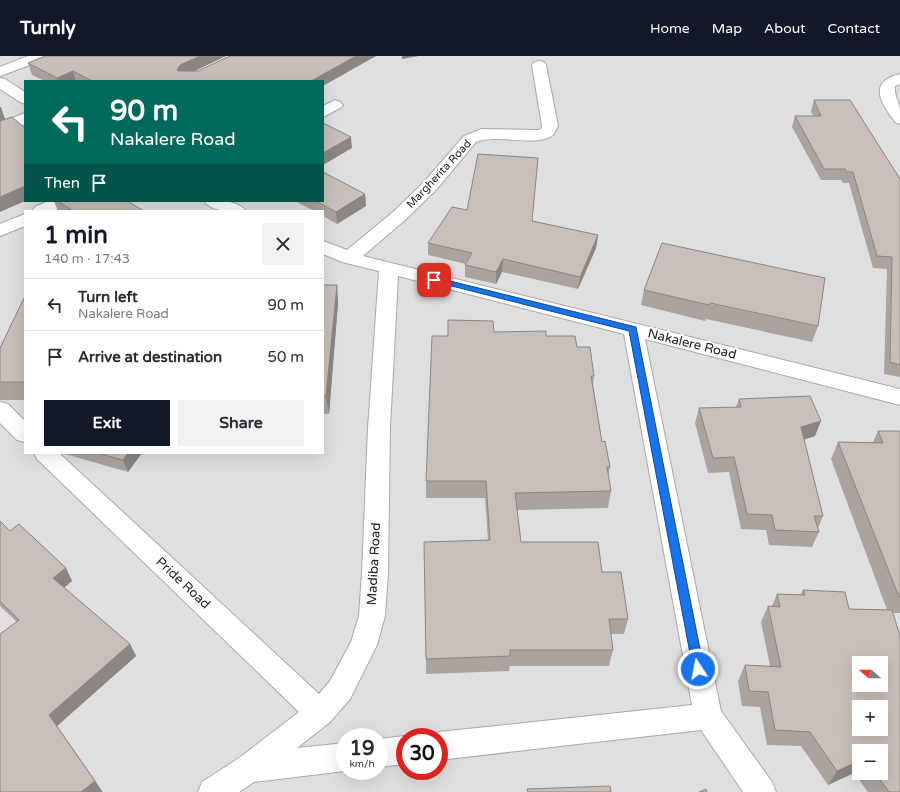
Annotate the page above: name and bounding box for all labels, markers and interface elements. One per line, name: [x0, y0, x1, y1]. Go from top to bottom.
text: Turnly: [20, 17, 76, 39]
text: Home: [650, 20, 690, 37]
text: Map: [712, 20, 742, 37]
text: About: [764, 20, 806, 37]
text: Contact: [828, 20, 880, 37]
text: 90 m: [110, 94, 178, 128]
icon: left: [44, 96, 96, 148]
text: Nakalere Road: [110, 128, 236, 150]
street label: Margherita Road: [404, 137, 474, 211]
icon: arrive: [88, 172, 110, 194]
text: Then: [44, 174, 80, 192]
text: 1 min: [44, 221, 108, 250]
button: close: [262, 223, 304, 265]
text: 140 m · 17:43: [44, 251, 130, 267]
pin: [417, 263, 451, 297]
icon: arrive: [423, 269, 445, 291]
text: Turn left: [78, 288, 138, 306]
icon: left: [44, 294, 66, 316]
text: 90 m: [267, 296, 304, 314]
text: Nakalere Road: [78, 306, 169, 322]
street label: Nakalere Road: [646, 325, 738, 363]
icon: arrive: [44, 346, 66, 368]
text: Arrive at destination: [78, 348, 222, 366]
text: 50 m: [267, 348, 304, 366]
button: Exit: [44, 400, 170, 446]
button: Share: [178, 400, 304, 446]
street label: Madiba Road: [364, 522, 384, 606]
street label: Pride Road: [153, 554, 213, 612]
position arrow: [677, 648, 719, 690]
north arrow: [852, 656, 888, 692]
map controls: [852, 656, 888, 780]
button: +: [852, 700, 888, 736]
speed limit sign: 30: [396, 728, 448, 780]
text: 19: [349, 737, 375, 761]
button: −: [852, 744, 888, 780]
text: km/h: [349, 758, 375, 770]

